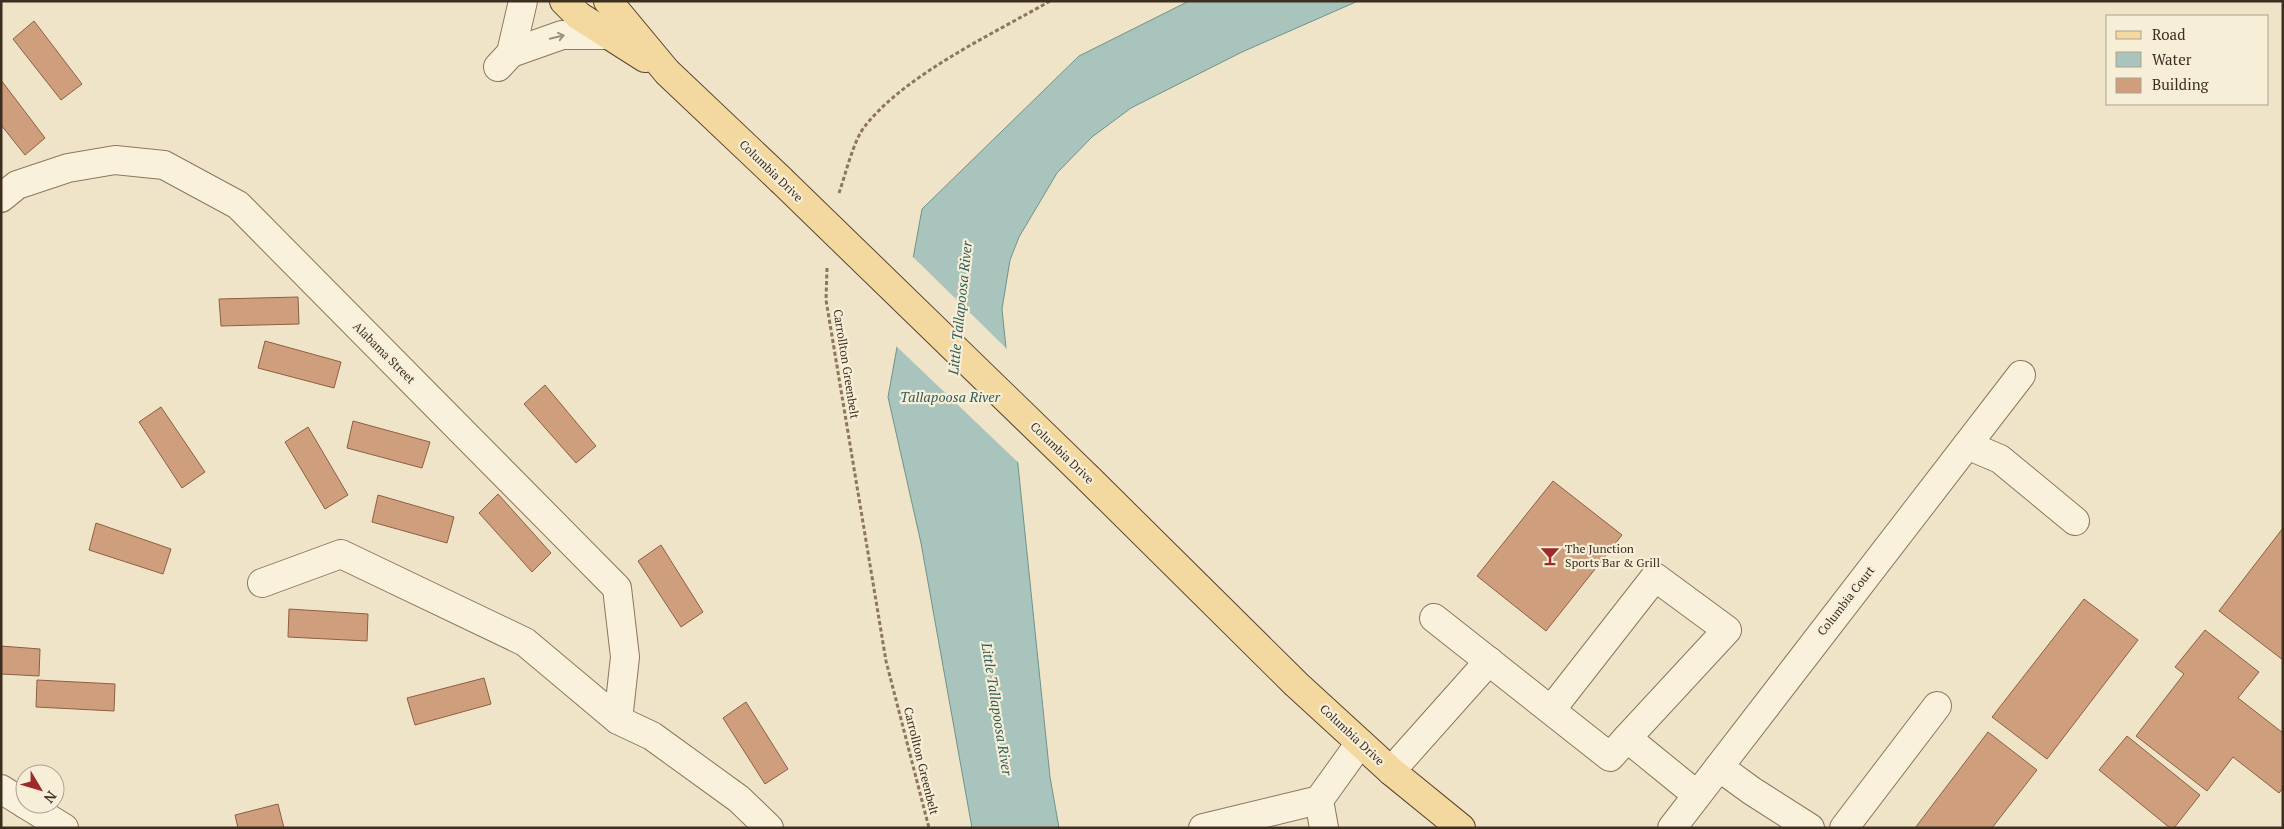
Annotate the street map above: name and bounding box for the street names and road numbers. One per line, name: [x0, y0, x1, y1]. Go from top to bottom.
street label: Columbia Drive: [736, 137, 806, 205]
street label: Carrollton Greenbelt: [830, 308, 863, 420]
street label: Alabama Street: [350, 318, 419, 387]
street label: Columbia Drive: [1027, 419, 1097, 487]
street label: Columbia Court: [1814, 563, 1878, 638]
street label: Columbia Drive: [1317, 701, 1388, 768]
street label: Carrollton Greenbelt: [901, 705, 942, 817]

